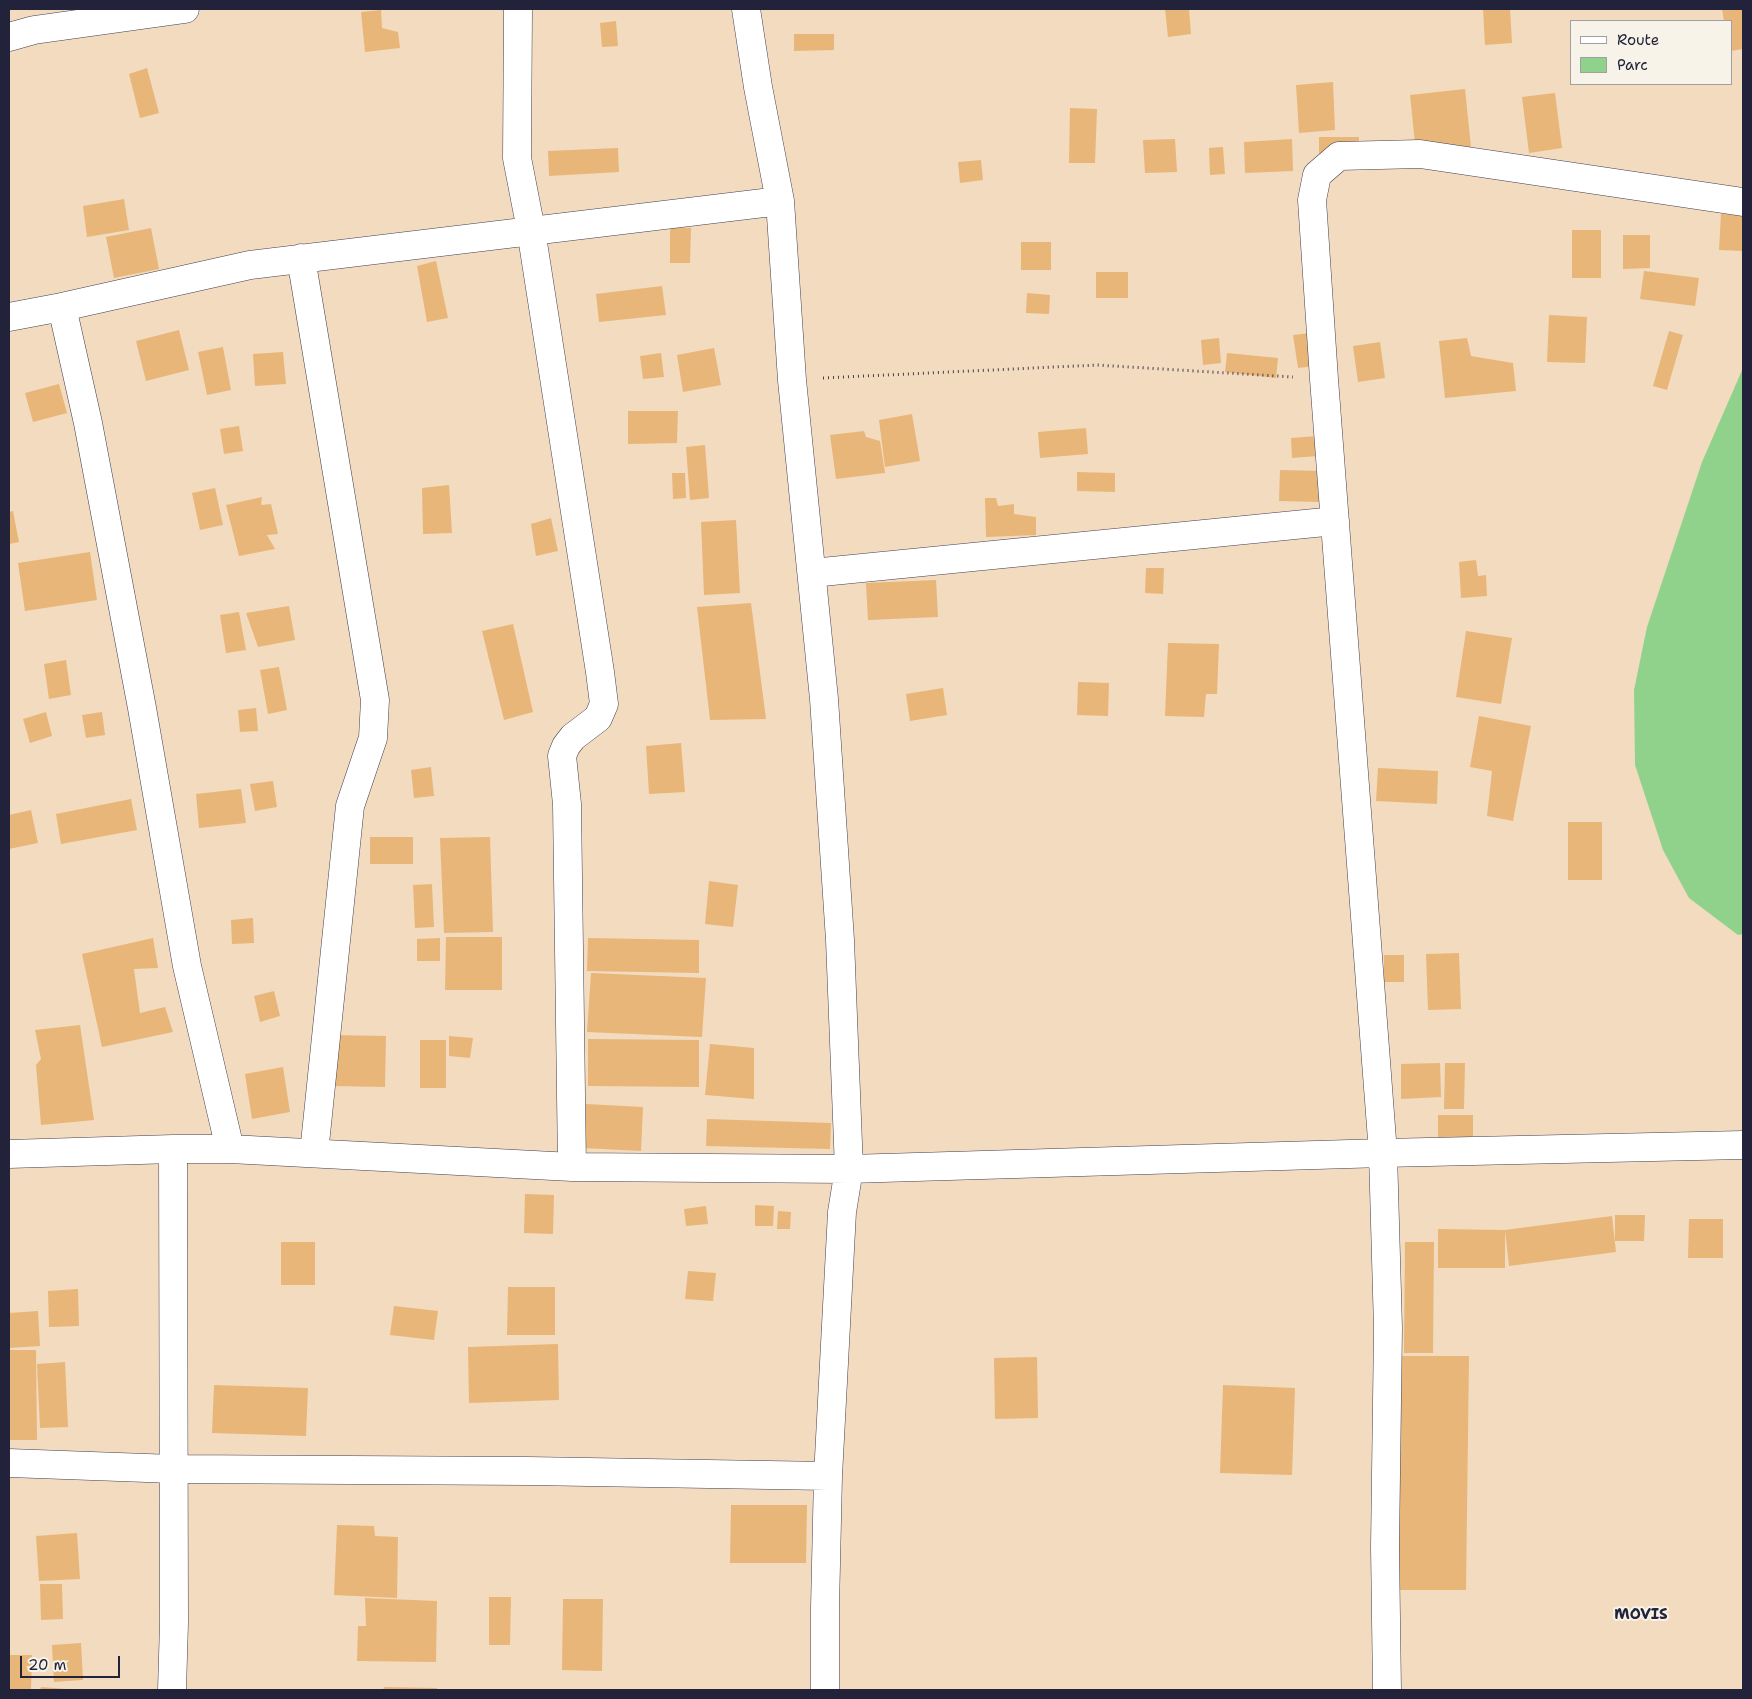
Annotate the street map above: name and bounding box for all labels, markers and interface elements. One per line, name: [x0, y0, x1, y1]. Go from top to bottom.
legend: [1570, 20, 1732, 85]
text: Route: [1617, 30, 1659, 50]
text: Parc: [1617, 55, 1648, 75]
district label: MOVIS: [1614, 1606, 1668, 1624]
scale bar: [22, 1646, 122, 1678]
text: 20 m: [28, 1655, 67, 1675]

